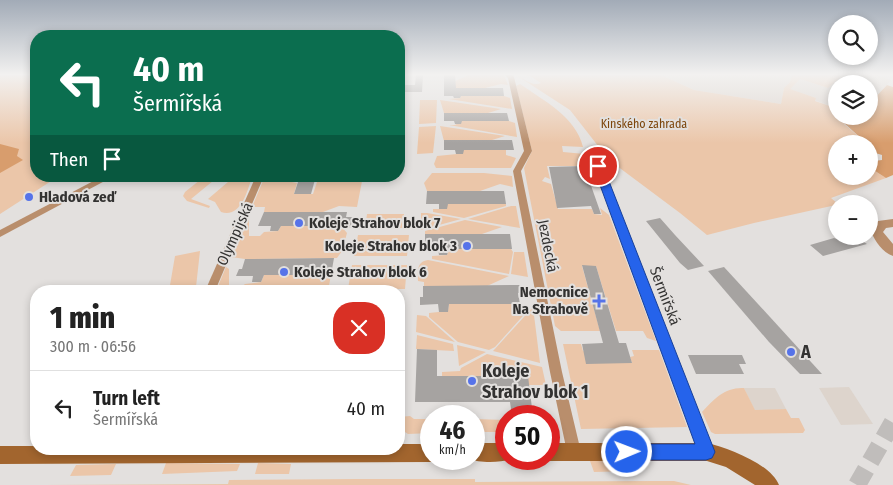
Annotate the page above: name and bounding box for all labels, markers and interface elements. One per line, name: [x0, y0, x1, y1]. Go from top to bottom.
map controls: [828, 15, 878, 245]
button: search: [828, 15, 878, 65]
text: 40 m: [133, 48, 204, 90]
icon: left: [50, 50, 115, 115]
button: layers: [828, 75, 878, 125]
text: Šermířská: [133, 90, 222, 117]
park label: Kinského zahrada: [601, 117, 687, 131]
button: +: [828, 135, 878, 185]
icon: arrive: [98, 145, 126, 173]
pin: [577, 145, 619, 187]
text: Then: [50, 148, 88, 171]
icon: arrive: [584, 152, 612, 180]
place label: Hladová zeď: [39, 188, 117, 206]
marker: Hladová zeď: [23, 191, 35, 203]
button: −: [828, 195, 878, 245]
street label: Olympijská: [213, 200, 257, 268]
place label: Koleje Strahov blok 7: [309, 214, 441, 232]
marker: Koleje Strahov blok 7: [293, 217, 305, 229]
street label: Jezdecká: [534, 218, 562, 274]
place label: Koleje Strahov blok 3: [325, 237, 457, 255]
marker: Koleje Strahov blok 3: [461, 240, 473, 252]
place label: Koleje Strahov blok 6: [294, 263, 427, 281]
street label: Šermířská: [646, 264, 684, 328]
marker: Koleje Strahov blok 6: [278, 266, 290, 278]
place label: Nemocnice Na Strahově: [513, 283, 588, 318]
marker: Nemocnice Na Strahově: [592, 294, 606, 308]
text: 1 min: [50, 300, 115, 336]
button: close: [333, 302, 385, 354]
text: 300 m · 06:56: [50, 337, 136, 356]
place label: A: [800, 341, 811, 363]
marker: A: [785, 346, 797, 358]
place label: Koleje Strahov blok 1: [482, 360, 589, 403]
marker: Koleje Strahov blok 1: [466, 375, 478, 387]
text: Turn left: [93, 387, 160, 410]
icon: left: [50, 394, 78, 422]
text: 40 m: [347, 397, 385, 420]
speed limit sign: 50: [495, 405, 560, 470]
text: Šermířská: [93, 410, 158, 429]
text: 46: [440, 416, 465, 446]
position arrow: [600, 425, 652, 477]
text: km/h: [439, 443, 466, 457]

